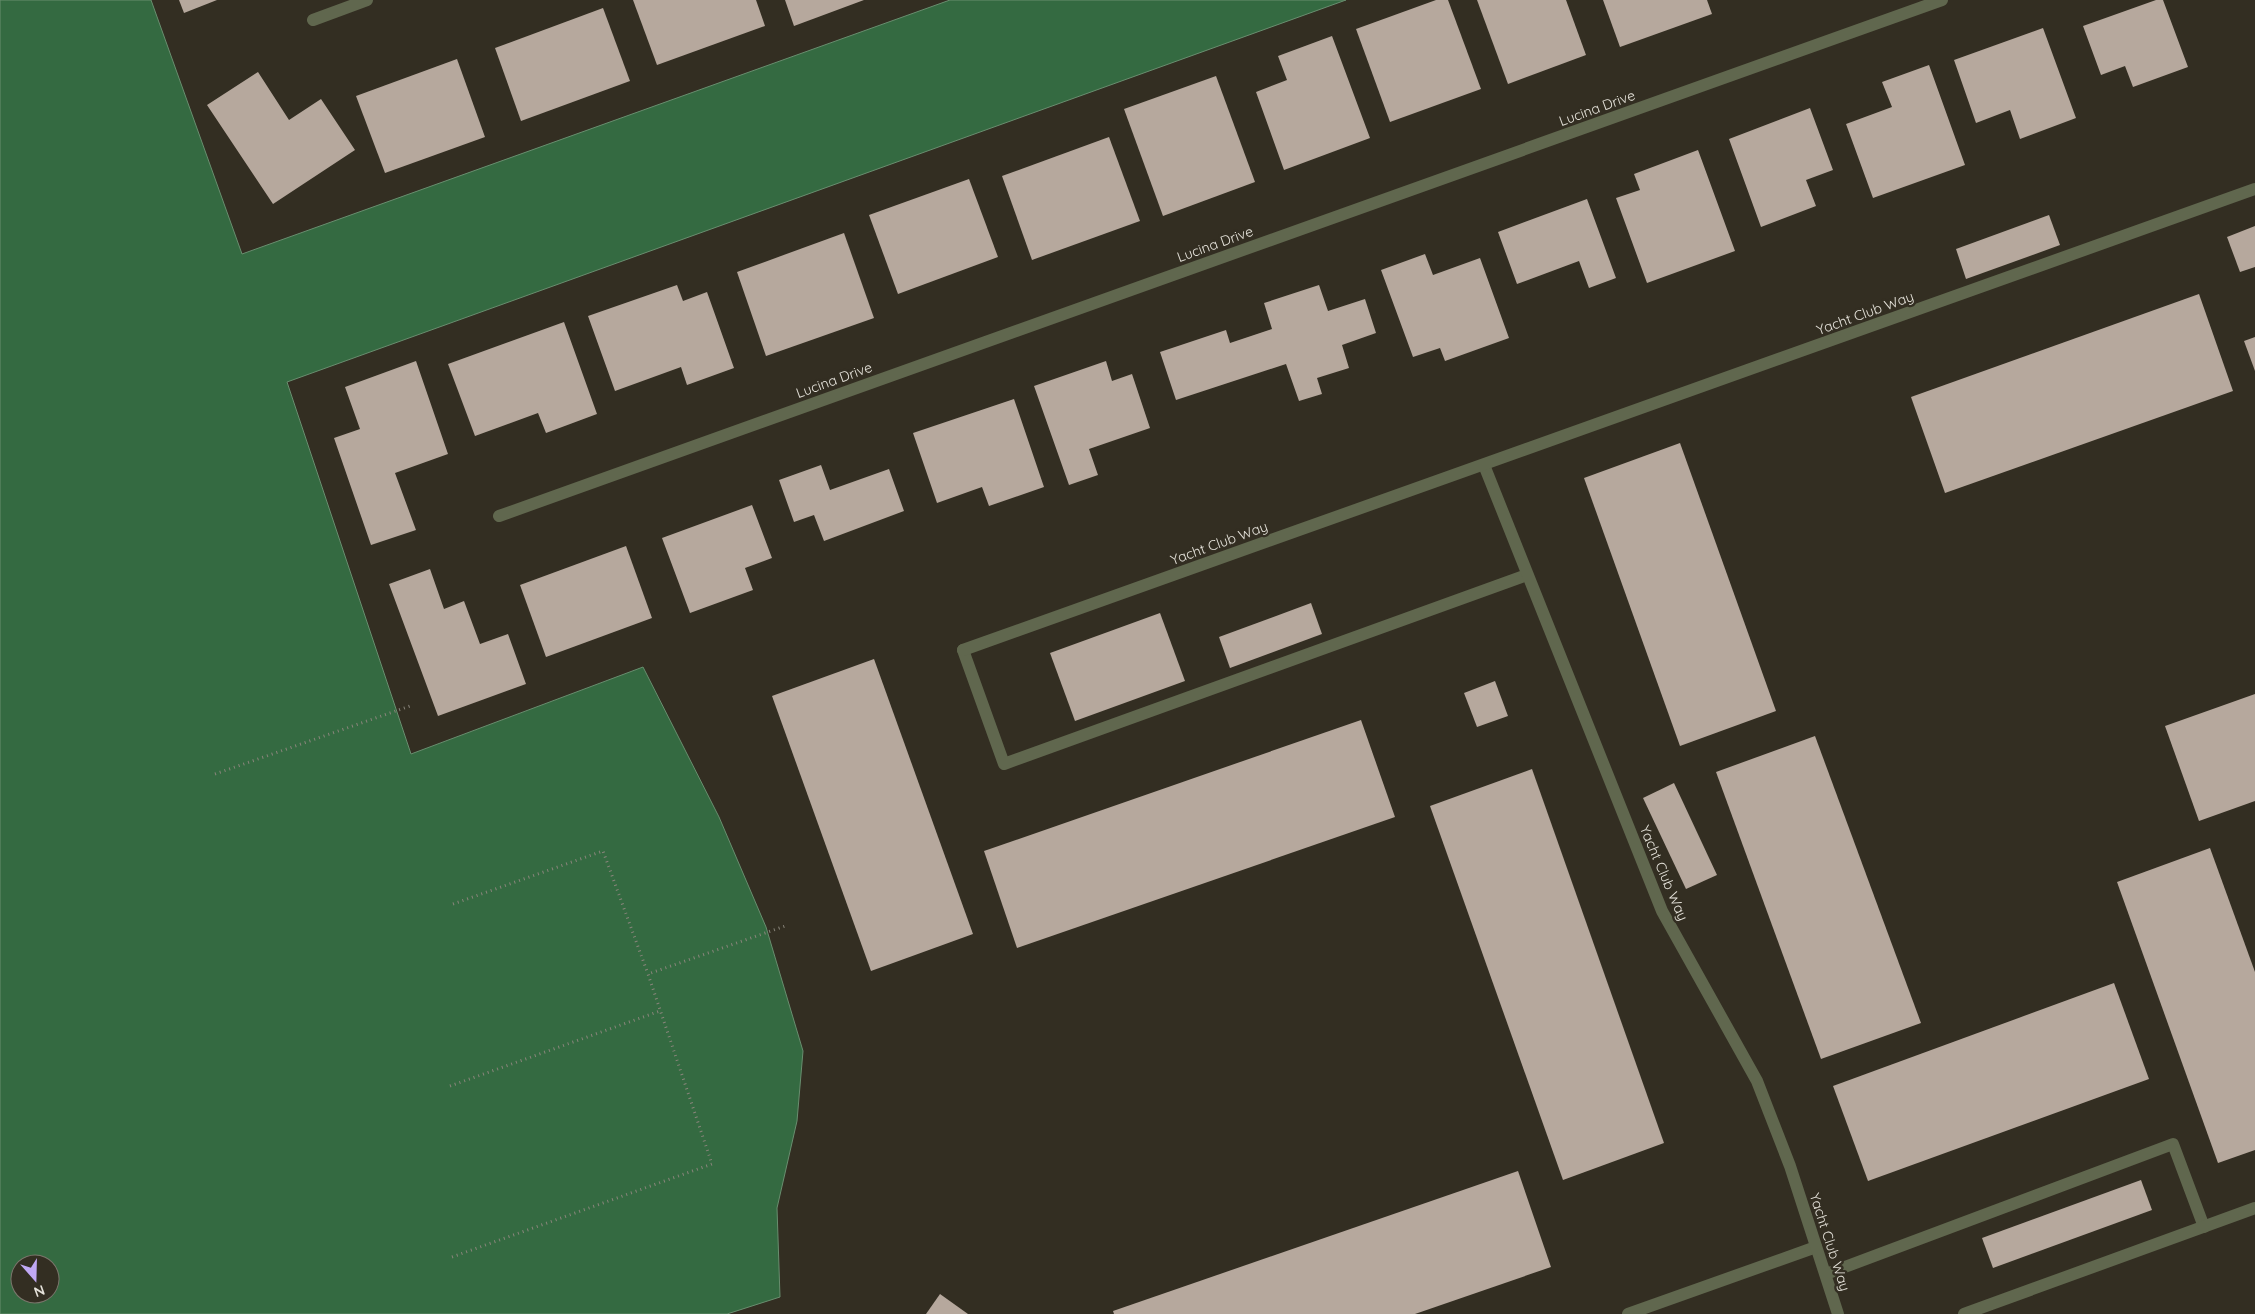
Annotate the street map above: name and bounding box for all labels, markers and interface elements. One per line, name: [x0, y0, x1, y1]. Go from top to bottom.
street label: Lucina Drive: [1556, 86, 1638, 130]
street label: Lucina Drive: [1174, 222, 1256, 266]
street label: Yacht Club Way: [1814, 287, 1916, 339]
street label: Lucina Drive: [793, 358, 875, 402]
street label: Yacht Club Way: [1168, 517, 1270, 569]
street label: Yacht Club Way: [1636, 823, 1692, 923]
street label: Yacht Club Way: [1806, 1191, 1854, 1293]
north arrow: [10, 1254, 60, 1304]
text: N: [32, 1281, 47, 1301]

